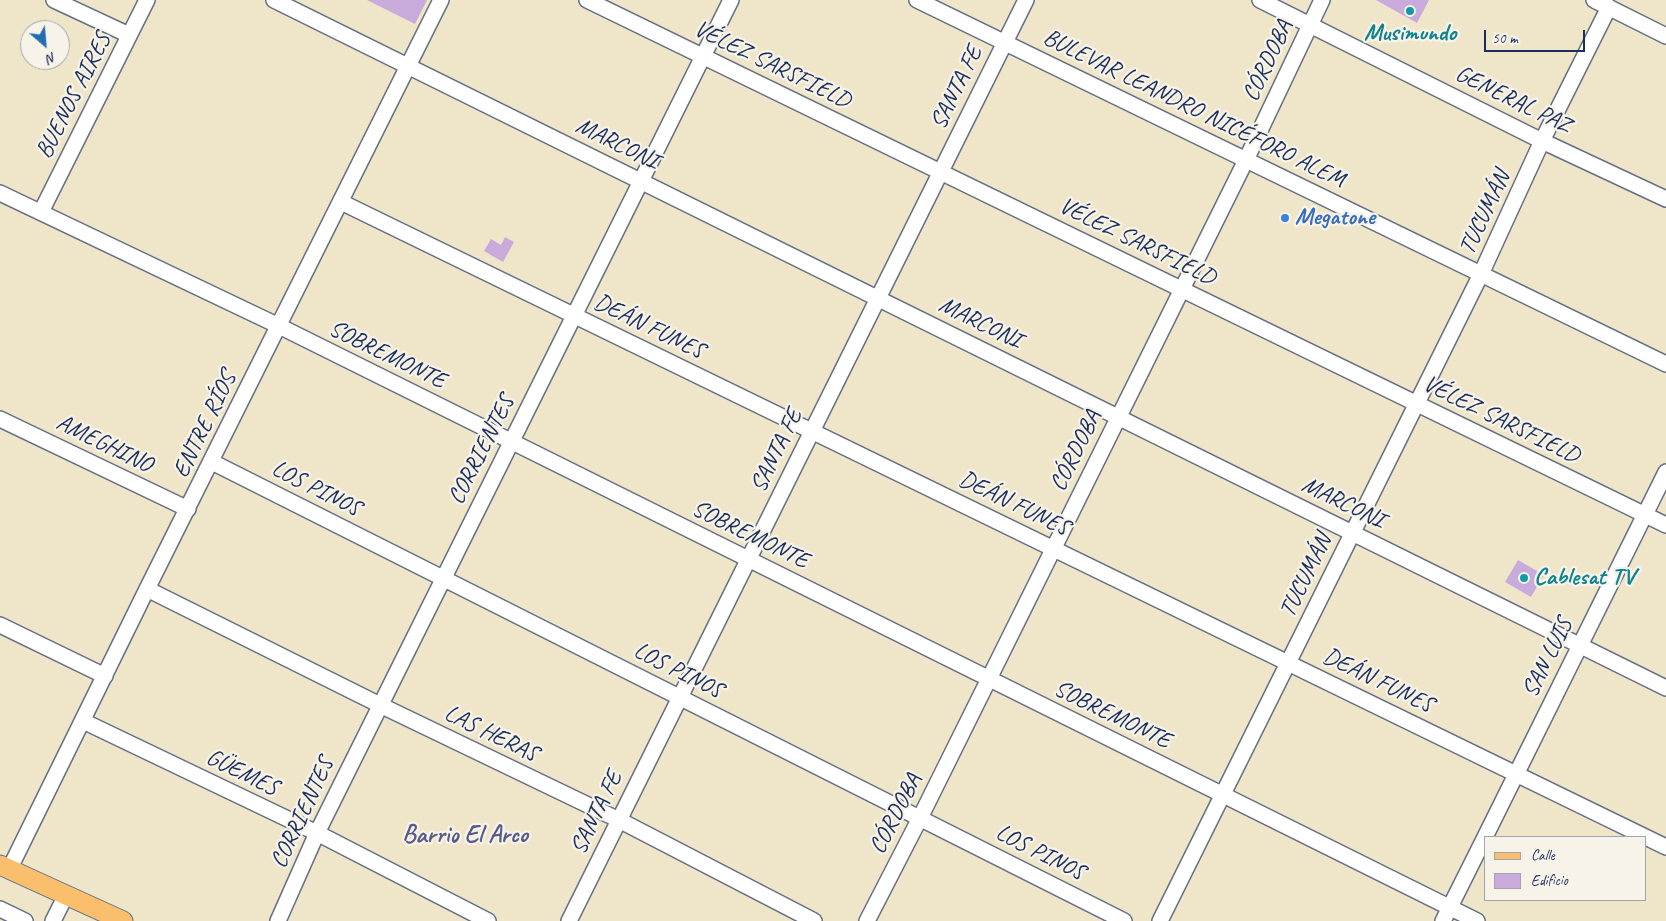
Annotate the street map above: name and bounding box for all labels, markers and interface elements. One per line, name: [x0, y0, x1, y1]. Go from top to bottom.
marker: Musimundo: [1404, 5, 1416, 17]
street label: VÉLEZ SARSFIELD: [689, 15, 855, 115]
street label: CÓRDOBA: [1237, 16, 1299, 106]
north arrow: [20, 20, 70, 70]
place label: Musimundo: [1364, 20, 1456, 48]
scale bar: [1486, 20, 1587, 52]
street label: BULEVAR LEANDRO NICÉFORO ALEM: [1038, 23, 1350, 195]
street label: BUENOS AIRES: [30, 29, 118, 163]
text: 50 m: [1492, 29, 1518, 48]
street label: SANTA FE: [925, 42, 989, 134]
street label: GENERAL PAZ: [1450, 60, 1576, 140]
street label: MARCONI: [571, 112, 663, 176]
street label: TUCUMÁN: [1453, 167, 1517, 259]
street label: VÉLEZ SARSFIELD: [1054, 192, 1220, 292]
place label: Megatone: [1295, 204, 1375, 232]
marker: Megatone: [1279, 212, 1291, 224]
street label: DEÁN FUNES: [589, 288, 709, 366]
street label: MARCONI: [934, 291, 1026, 355]
street label: SOBREMONTE: [324, 314, 450, 396]
street label: ENTRE RÍOS: [167, 367, 243, 483]
street label: VÉLEZ SARSFIELD: [1418, 370, 1584, 470]
street label: CORRIENTES: [442, 391, 522, 509]
street label: SANTA FE: [745, 405, 809, 497]
street label: CÓRDOBA: [1044, 406, 1108, 496]
street label: AMEGHINO: [51, 408, 157, 480]
street label: LOS PINOS: [267, 454, 365, 524]
street label: DEÁN FUNES: [954, 465, 1074, 543]
street label: MARCONI: [1297, 471, 1389, 535]
street label: SOBREMONTE: [687, 494, 813, 576]
street label: TUCUMÁN: [1274, 530, 1338, 622]
place label: Cablesat TV: [1534, 564, 1635, 592]
marker: Cablesat TV: [1518, 572, 1530, 584]
street label: SAN LUIS: [1517, 614, 1579, 702]
street label: LOS PINOS: [629, 636, 727, 706]
street label: DEÁN FUNES: [1318, 642, 1438, 720]
street label: SOBREMONTE: [1049, 674, 1175, 756]
street label: LAS HERAS: [440, 699, 542, 769]
street label: GÜEMES: [201, 743, 283, 803]
street label: CORRIENTES: [265, 753, 341, 873]
street label: SANTA FE: [565, 767, 629, 859]
street label: CÓRDOBA: [864, 769, 928, 859]
street label: LOS PINOS: [991, 818, 1089, 888]
district label: Barrio El Arco: [402, 820, 528, 850]
legend: [1484, 836, 1646, 901]
text: Calle: [1531, 846, 1555, 865]
text: Edificio: [1531, 871, 1568, 890]

